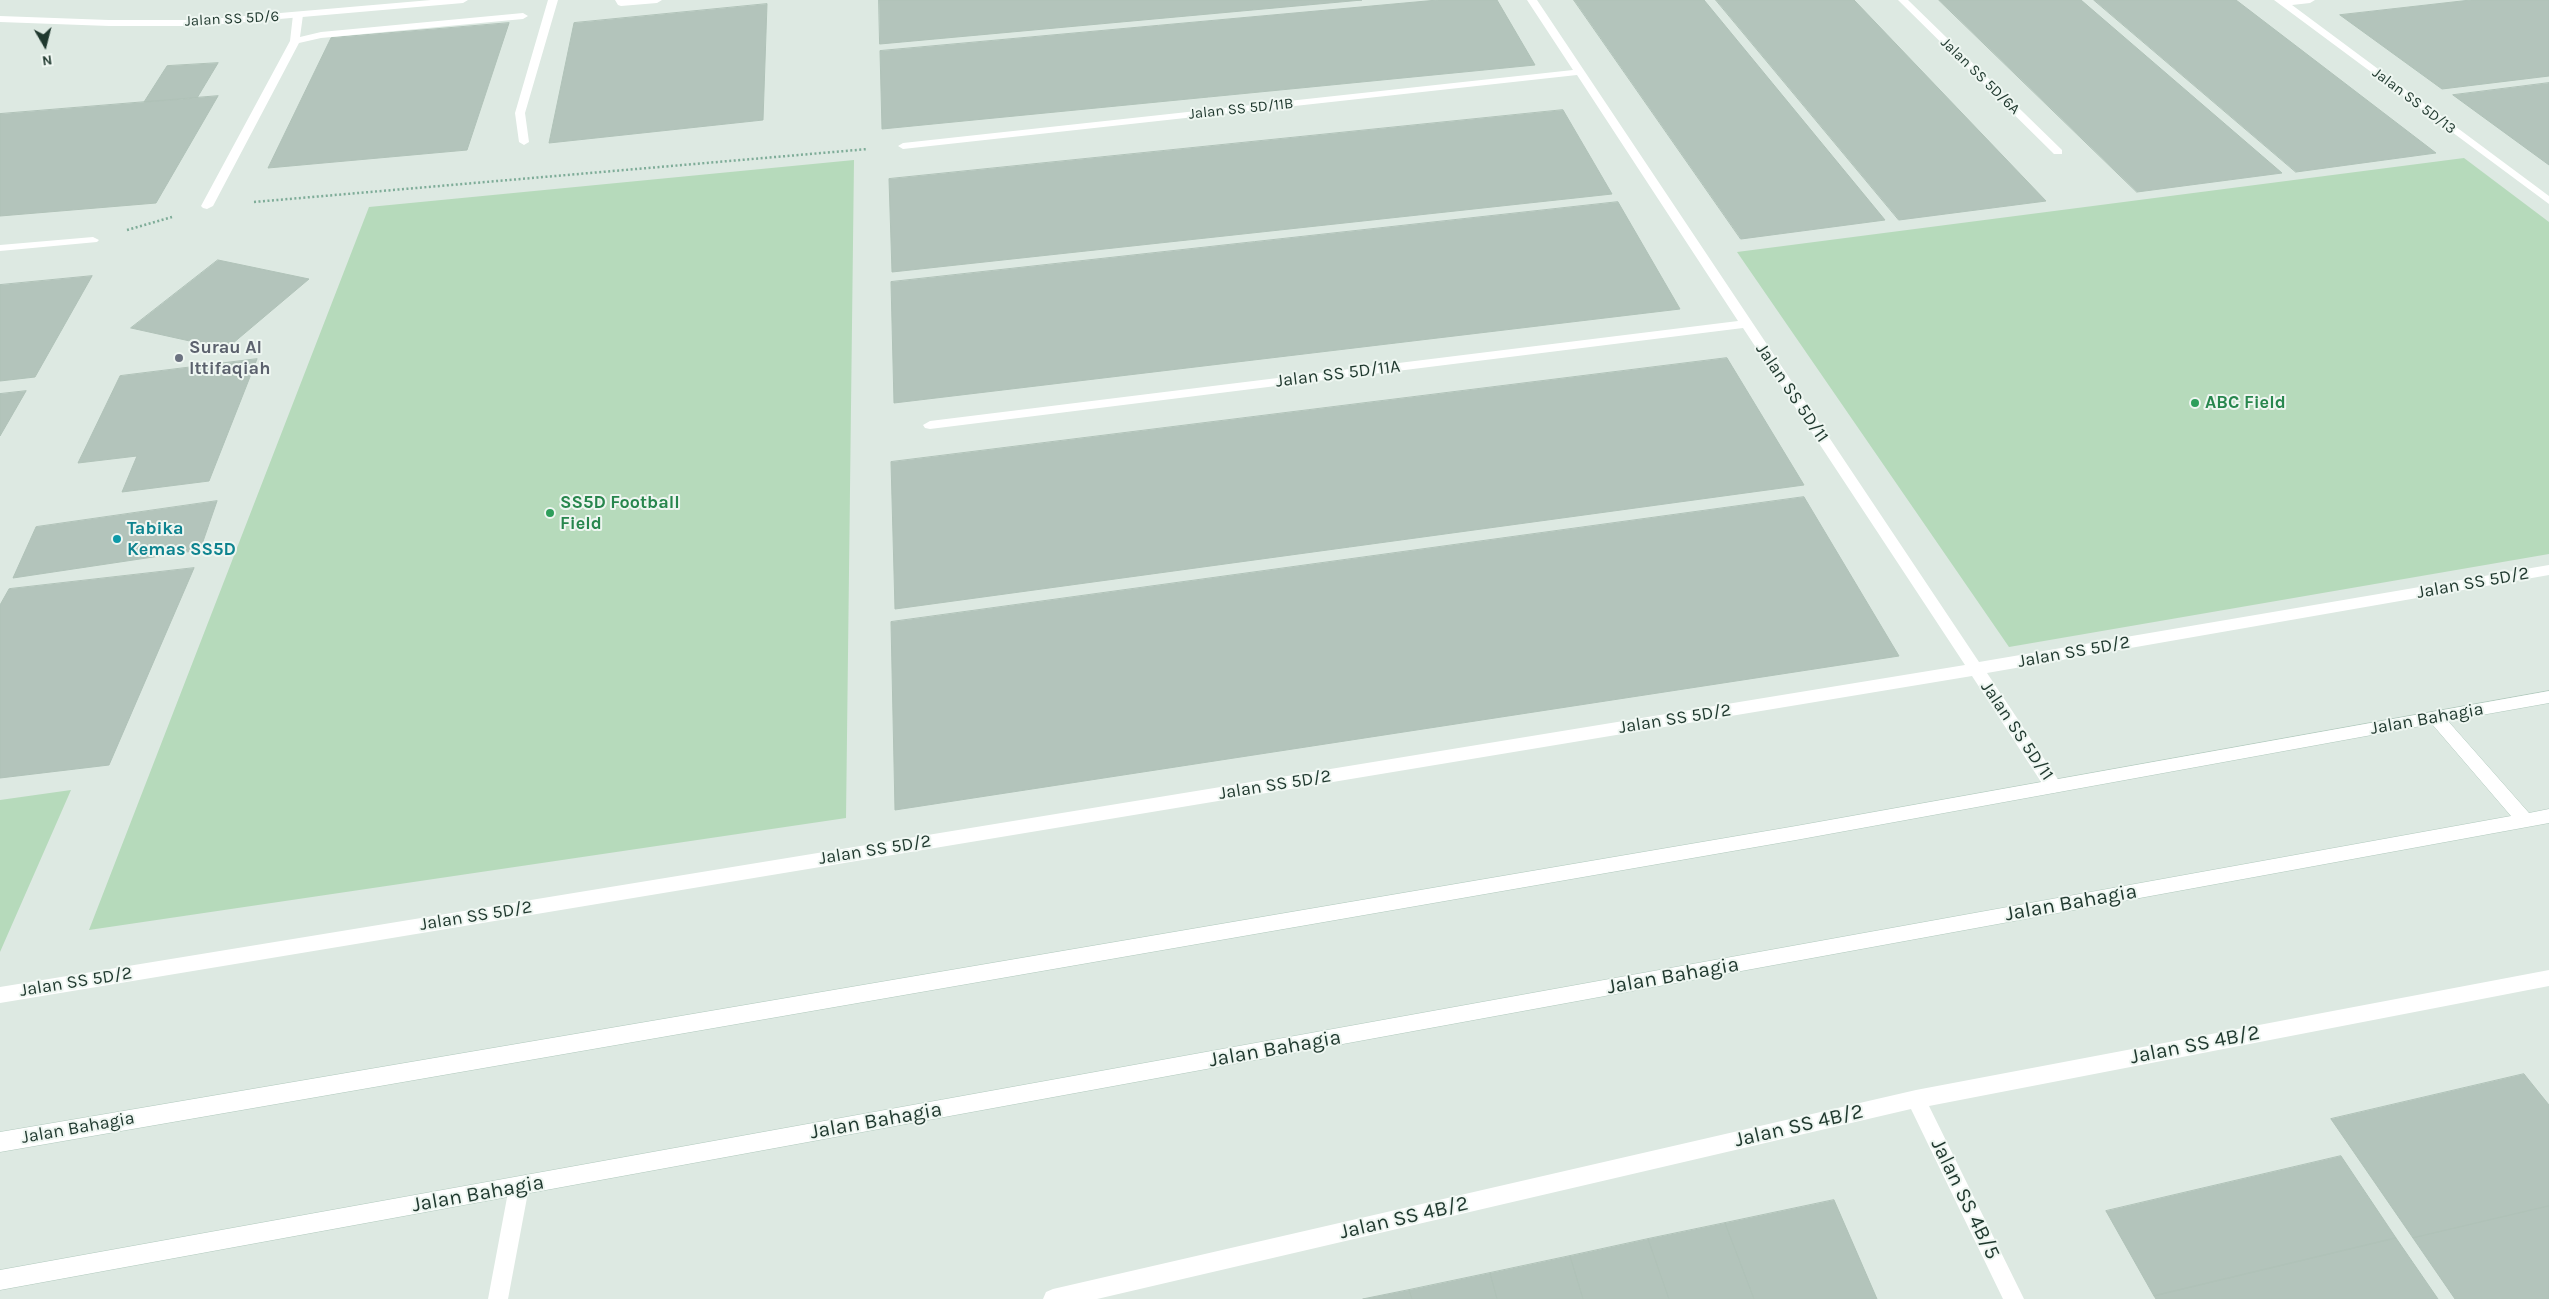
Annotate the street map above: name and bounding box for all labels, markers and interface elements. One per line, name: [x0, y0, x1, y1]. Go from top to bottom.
street label: Jalan SS 5D/6: [184, 8, 280, 30]
north arrow: [20, 20, 70, 70]
street label: Jalan SS 5D/6A: [1937, 34, 2023, 118]
text: N: [41, 51, 53, 69]
street label: Jalan SS 5D/13: [2369, 64, 2459, 138]
street label: Jalan SS 5D/11B: [1188, 95, 1294, 123]
place label: Surau Al Ittifaqiah: [189, 337, 270, 379]
street label: Jalan SS 5D/11: [1751, 339, 1833, 447]
marker: Surau Al Ittifaqiah: [173, 352, 185, 364]
street label: Jalan SS 5D/11A: [1274, 356, 1402, 392]
place label: ABC Field: [2205, 392, 2286, 414]
marker: ABC Field: [2189, 397, 2201, 409]
place label: SS5D Football Field: [560, 492, 680, 534]
marker: SS5D Football Field: [544, 507, 556, 519]
place label: Tabika Kemas SS5D: [127, 518, 236, 560]
marker: Tabika Kemas SS5D: [111, 533, 123, 545]
street label: Jalan SS 5D/2: [2415, 563, 2531, 603]
street label: Jalan SS 5D/2: [2016, 632, 2132, 672]
street label: Jalan SS 5D/11: [1976, 677, 2058, 785]
street label: Jalan Bahagia: [2369, 698, 2485, 740]
street label: Jalan SS 5D/2: [1617, 699, 1733, 739]
street label: Jalan SS 5D/2: [1217, 765, 1333, 805]
street label: Jalan SS 5D/2: [817, 830, 933, 870]
street label: Jalan Bahagia: [2003, 879, 2139, 927]
street label: Jalan SS 5D/2: [418, 896, 534, 936]
street label: Jalan Bahagia: [1605, 952, 1741, 1000]
street label: Jalan SS 5D/2: [18, 962, 134, 1002]
street label: Jalan SS 4B/2: [2128, 1020, 2262, 1070]
street label: Jalan Bahagia: [1207, 1025, 1343, 1073]
street label: Jalan Bahagia: [808, 1097, 944, 1145]
street label: Jalan SS 4B/2: [1732, 1099, 1866, 1153]
street label: Jalan Bahagia: [20, 1107, 136, 1149]
street label: Jalan SS 4B/5: [1925, 1135, 2005, 1263]
street label: Jalan Bahagia: [410, 1170, 546, 1218]
street label: Jalan SS 4B/2: [1337, 1191, 1471, 1245]

